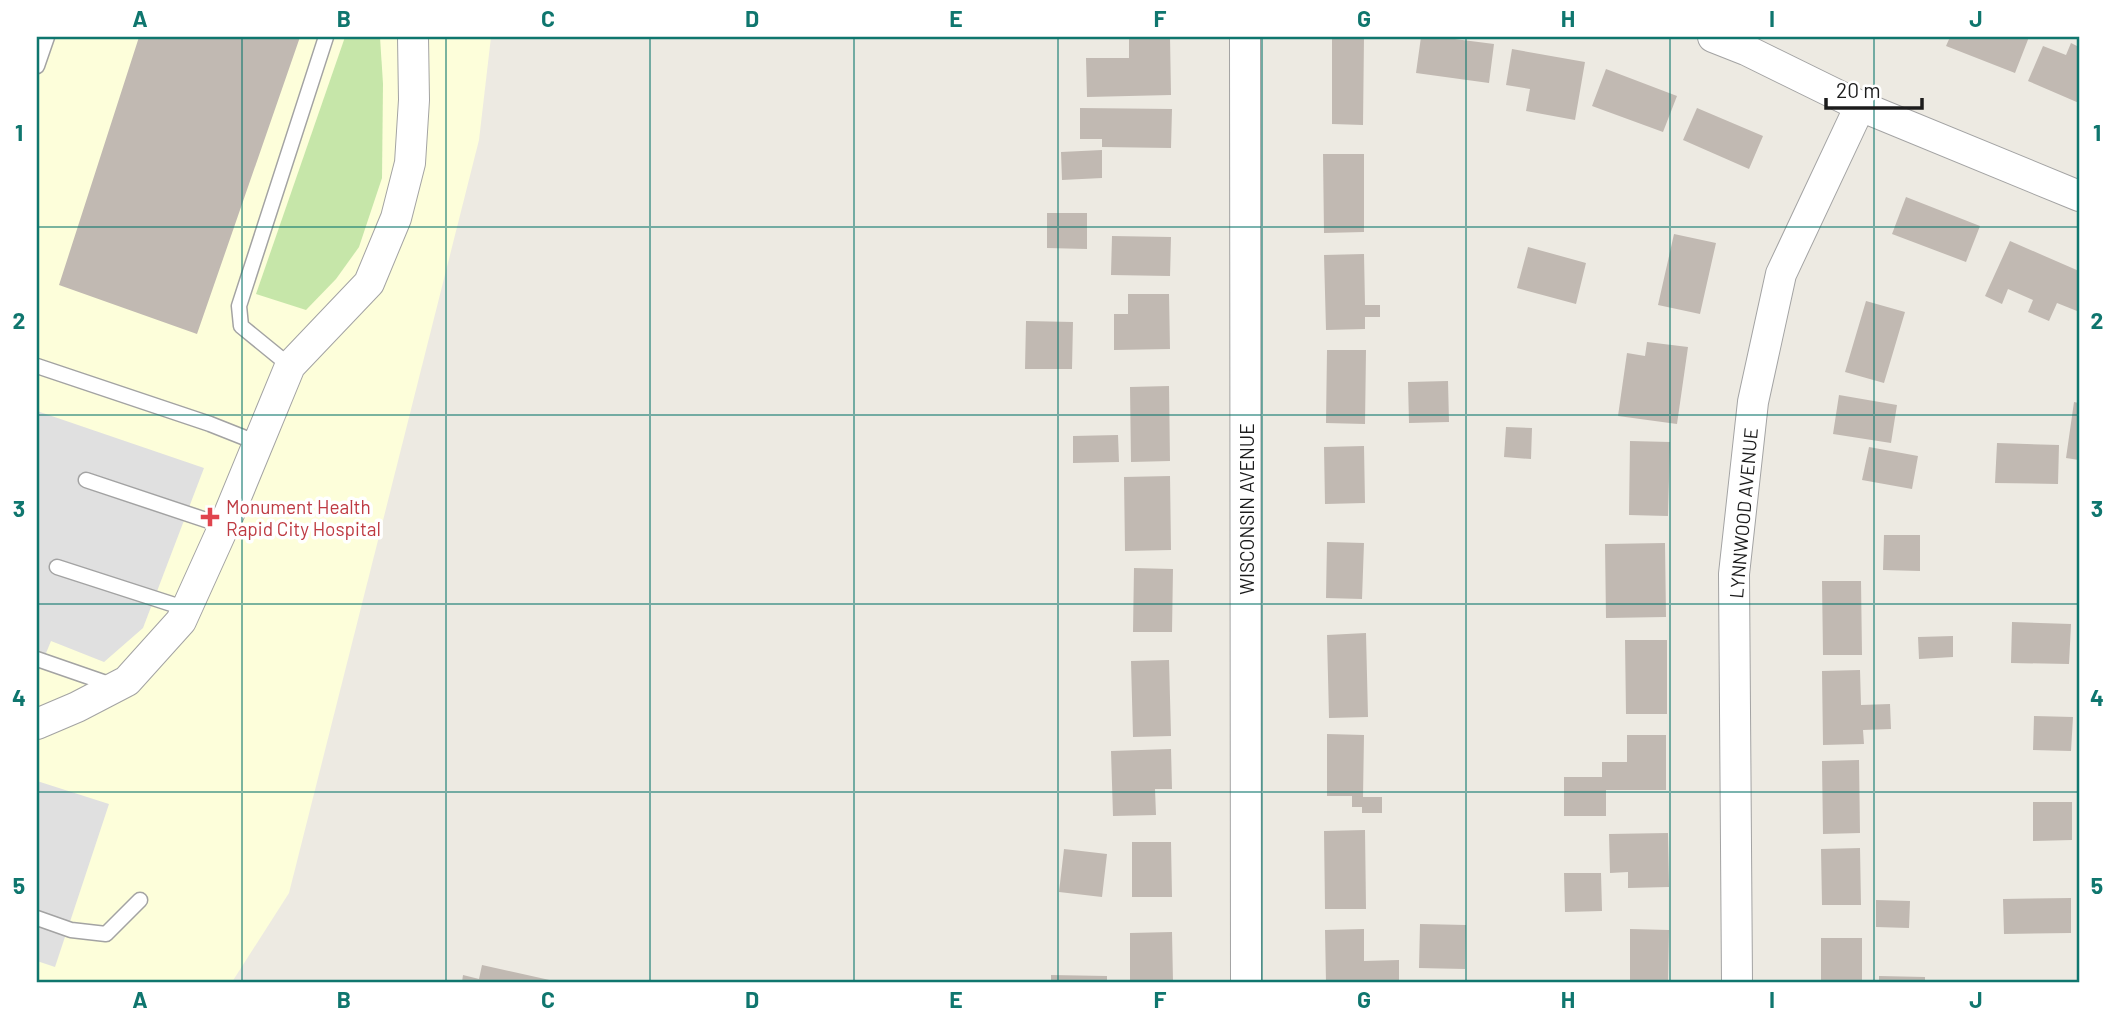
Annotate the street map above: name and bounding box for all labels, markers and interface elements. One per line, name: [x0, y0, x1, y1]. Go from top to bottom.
text: A: [132, 4, 148, 32]
text: B: [337, 4, 351, 32]
text: C: [541, 4, 555, 32]
text: D: [745, 4, 759, 32]
text: E: [949, 4, 963, 32]
text: F: [1154, 4, 1167, 32]
text: G: [1357, 4, 1371, 32]
text: H: [1561, 4, 1575, 32]
text: I: [1769, 4, 1775, 32]
text: J: [1969, 4, 1983, 32]
scale bar: [1826, 66, 1922, 110]
text: 20 m: [1836, 77, 1881, 102]
text: 1: [15, 118, 23, 146]
text: 1: [2093, 118, 2101, 146]
text: 2: [13, 306, 25, 334]
text: 2: [2091, 306, 2103, 334]
street label: WISCONSIN AVENUE: [1235, 423, 1258, 595]
street label: LYNNWOOD AVENUE: [1724, 427, 1762, 599]
text: 3: [13, 494, 25, 522]
text: 3: [2091, 494, 2103, 522]
place label: Monument Health Rapid City Hospital: [226, 495, 381, 540]
marker: Monument Health Rapid City Hospital: [200, 507, 220, 527]
text: 4: [12, 683, 26, 711]
text: 4: [2090, 683, 2104, 711]
text: 5: [13, 871, 25, 899]
text: 5: [2091, 871, 2103, 899]
text: A: [132, 985, 148, 1013]
text: B: [337, 985, 351, 1013]
text: C: [541, 985, 555, 1013]
text: D: [745, 985, 759, 1013]
text: E: [949, 985, 963, 1013]
text: F: [1154, 985, 1167, 1013]
text: G: [1357, 985, 1371, 1013]
text: H: [1561, 985, 1575, 1013]
text: I: [1769, 985, 1775, 1013]
text: J: [1969, 985, 1983, 1013]

